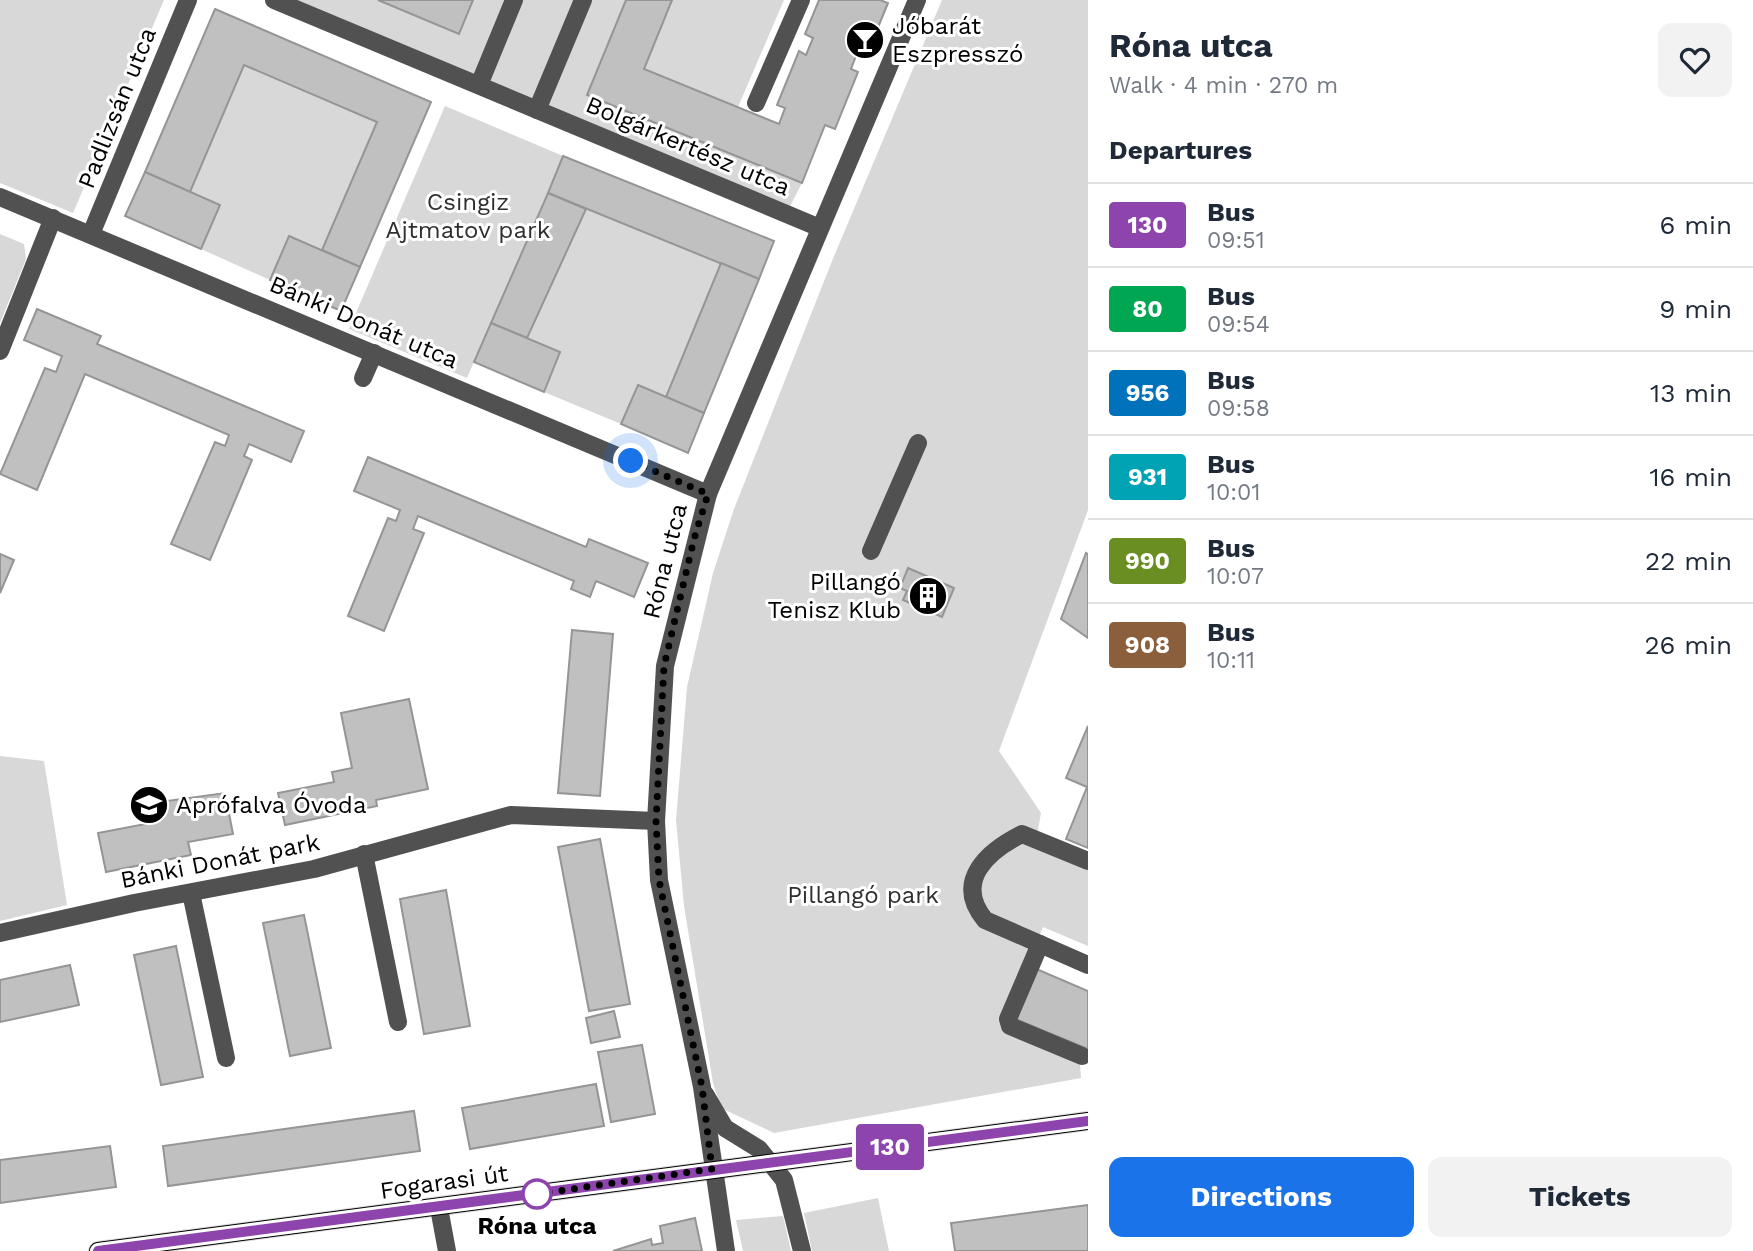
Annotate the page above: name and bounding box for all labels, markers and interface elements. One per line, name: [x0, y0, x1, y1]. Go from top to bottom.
place label: Jóbarát Eszpresszó: [892, 12, 1023, 68]
bar icon: Jóbarát Eszpresszó: [844, 19, 886, 61]
street label: Padlizsán utca: [72, 23, 162, 193]
button: heart: [1658, 23, 1732, 97]
text: Róna utca: [1109, 26, 1273, 65]
text: Walk · 4 min · 270 m: [1109, 72, 1338, 99]
street label: Bolgárkertész utca: [582, 90, 794, 202]
text: Departures: [1109, 135, 1252, 165]
park label: Csingiz Ajtmatov park: [386, 188, 551, 244]
text: Bus: [1207, 197, 1255, 227]
text: 6 min: [1660, 210, 1732, 240]
text: 130: [1127, 211, 1168, 239]
text: 09:51: [1207, 227, 1265, 254]
street label: Bánki Donát utca: [266, 270, 462, 374]
text: Bus: [1207, 281, 1255, 311]
text: 9 min: [1659, 294, 1732, 324]
text: 80: [1132, 295, 1163, 323]
text: 09:54: [1207, 311, 1270, 338]
text: Bus: [1207, 365, 1255, 395]
text: 13 min: [1650, 378, 1732, 408]
text: 956: [1126, 379, 1169, 407]
text: 09:58: [1207, 395, 1270, 422]
your location: [613, 443, 648, 478]
text: Bus: [1207, 449, 1255, 479]
text: 16 min: [1649, 462, 1732, 492]
text: 931: [1128, 463, 1167, 491]
text: 10:01: [1207, 479, 1260, 506]
street label: Róna utca: [637, 500, 693, 622]
text: Bus: [1207, 533, 1255, 563]
text: 22 min: [1645, 546, 1732, 576]
text: 990: [1125, 547, 1170, 575]
text: 10:07: [1207, 563, 1264, 590]
place label: Pillangó Tenisz Klub: [767, 568, 901, 624]
building icon: Pillangó Tenisz Klub: [907, 575, 949, 617]
text: Bus: [1207, 617, 1255, 647]
text: 26 min: [1644, 630, 1732, 660]
text: 908: [1125, 631, 1170, 659]
text: 10:11: [1207, 647, 1255, 674]
school or university icon: Aprófalva Óvoda: [128, 784, 170, 826]
place label: Aprófalva Óvoda: [176, 791, 367, 819]
street label: Bánki Donát park: [118, 828, 322, 894]
park label: Pillangó park: [787, 881, 939, 909]
line badge: 130: [850, 1124, 930, 1170]
text: 130: [870, 1133, 910, 1161]
button: Directions: [1109, 1157, 1414, 1237]
button: Tickets: [1428, 1157, 1732, 1237]
street label: Fogarasi út: [378, 1159, 510, 1205]
marker: Róna utca: [522, 1179, 552, 1209]
place label: Róna utca: [477, 1212, 597, 1240]

